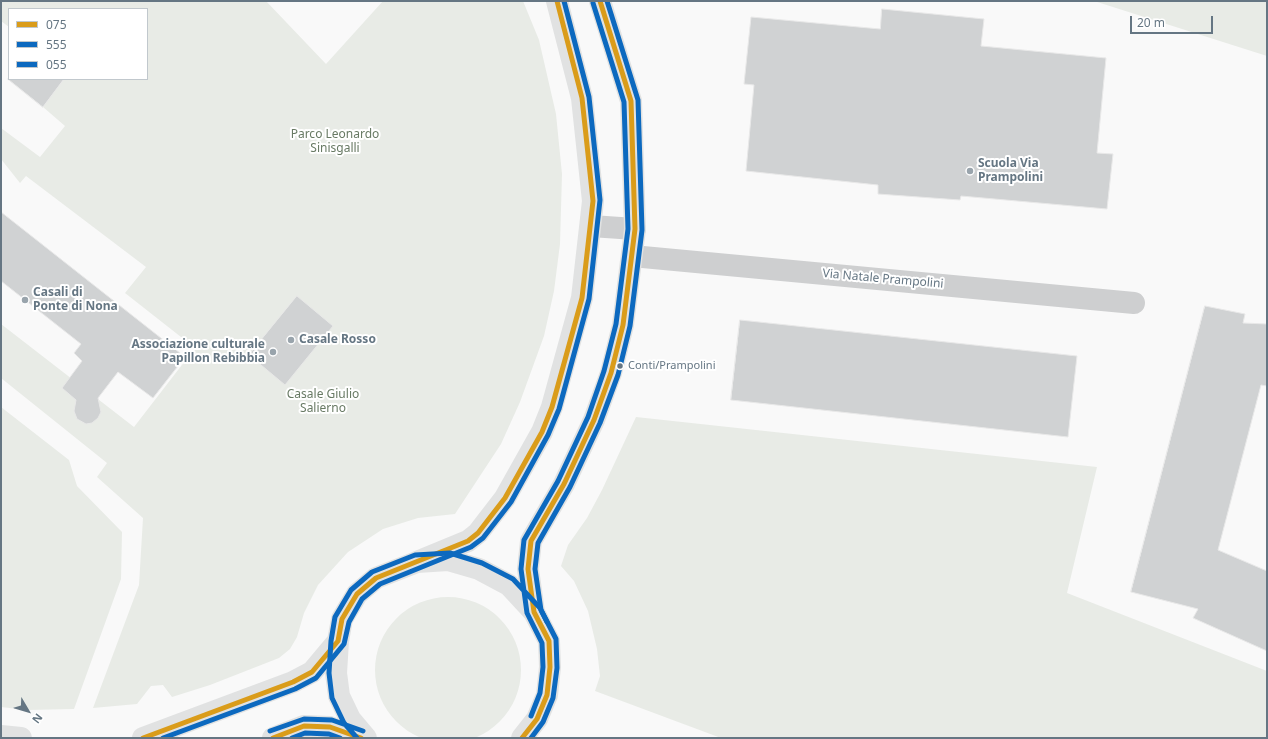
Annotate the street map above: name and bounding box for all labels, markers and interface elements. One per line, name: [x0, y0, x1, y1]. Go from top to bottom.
legend: [8, 8, 148, 80]
scale bar: [1132, 8, 1215, 34]
text: 20 m: [1137, 14, 1165, 31]
text: 075: [46, 16, 67, 33]
text: 555: [46, 36, 67, 53]
text: 055: [46, 56, 67, 73]
park label: Parco Leonardo Sinisgalli: [291, 128, 379, 156]
place label: Scuola Via Prampolini: [978, 157, 1043, 185]
marker: Scuola Via Prampolini: [965, 166, 975, 176]
street label: Via Natale Prampolini: [822, 267, 944, 291]
place label: Casali di Ponte di Nona: [33, 286, 118, 314]
marker: Casali di Ponte di Nona: [20, 295, 30, 305]
place label: Casale Rosso: [299, 333, 376, 347]
marker: Casale Rosso: [286, 335, 296, 345]
place label: Associazione culturale Papillon Rebibbia: [131, 338, 265, 366]
marker: Associazione culturale Papillon Rebibbia: [268, 347, 278, 357]
place label: Conti/Prampolini: [628, 359, 715, 373]
marker: Conti/Prampolini: [615, 361, 625, 371]
park label: Casale Giulio Salierno: [287, 388, 359, 416]
north arrow: [8, 691, 48, 731]
text: N: [29, 711, 47, 727]

